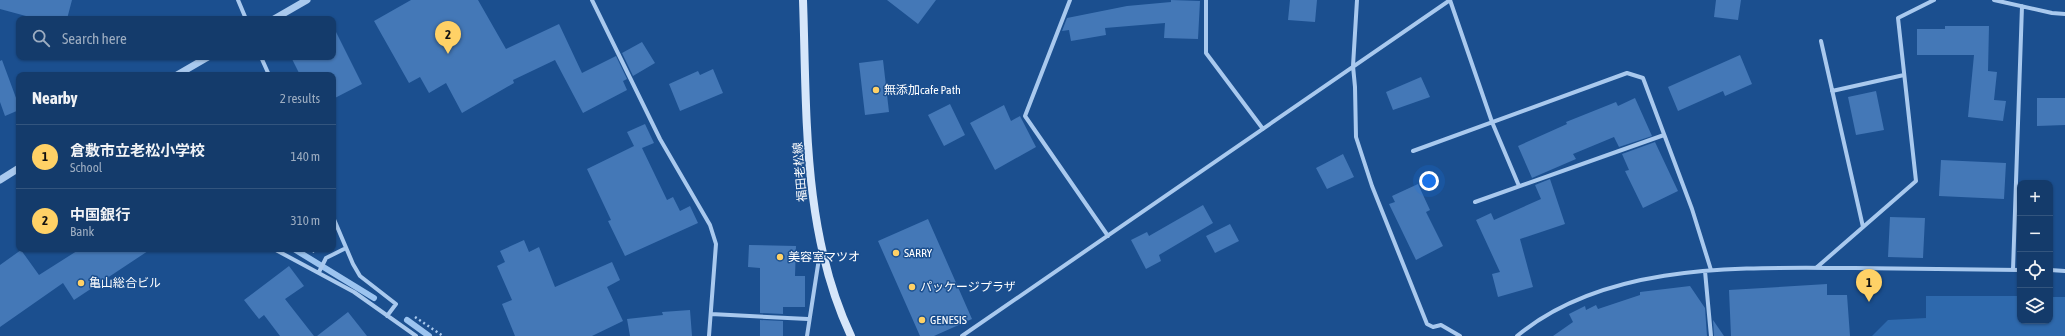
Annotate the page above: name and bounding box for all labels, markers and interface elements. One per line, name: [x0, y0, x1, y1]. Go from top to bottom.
search box: [16, 16, 336, 60]
pin: 2: [435, 21, 461, 54]
icon: search: [30, 27, 52, 49]
text: Search here: [62, 30, 127, 47]
place label: 無添加cafe Path: [884, 83, 961, 97]
marker: 無添加cafe Path: [871, 85, 881, 95]
text: Nearby: [32, 88, 78, 108]
text: 2 results: [280, 91, 320, 106]
street label: 福田老松線: [790, 141, 810, 203]
text: 倉敷市立老松小学校: [70, 142, 205, 159]
text: 1: [42, 149, 48, 164]
text: 140 m: [291, 149, 320, 164]
text: School: [70, 160, 102, 175]
your location: [1419, 171, 1439, 191]
map controls: [2017, 180, 2053, 324]
button: +: [2017, 180, 2053, 216]
text: 中国銀行: [70, 206, 130, 223]
text: 2: [42, 213, 48, 228]
text: 310 m: [291, 213, 320, 228]
button: −: [2017, 216, 2053, 252]
text: Bank: [70, 224, 94, 239]
place label: SARRY: [904, 246, 933, 260]
marker: SARRY: [891, 248, 901, 258]
place label: 美容室マツオ: [788, 250, 860, 264]
marker: 美容室マツオ: [775, 252, 785, 262]
button: locate: [2017, 252, 2053, 288]
pin: 1: [1856, 269, 1882, 302]
place label: 亀山総合ビル: [89, 276, 161, 290]
marker: 亀山総合ビル: [76, 278, 86, 288]
place label: パッケージプラザ: [920, 280, 1016, 294]
marker: パッケージプラザ: [907, 282, 917, 292]
button: layers: [2017, 288, 2053, 324]
place label: GENESIS: [930, 313, 967, 327]
marker: GENESIS: [917, 315, 927, 325]

